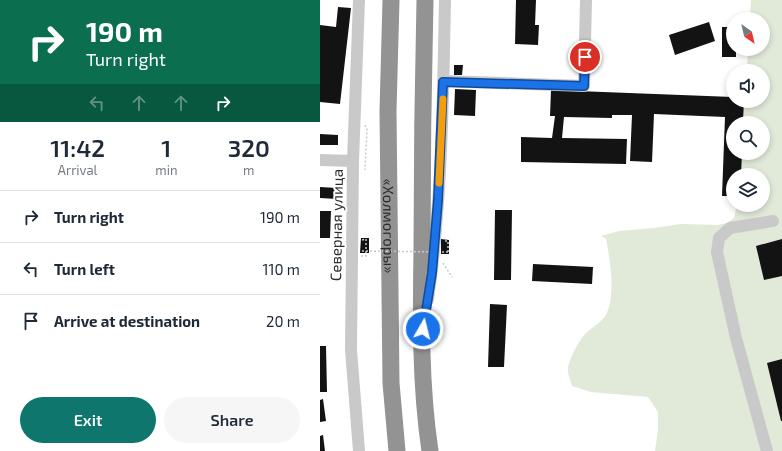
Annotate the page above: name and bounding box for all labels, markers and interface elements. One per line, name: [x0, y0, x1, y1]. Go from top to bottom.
north arrow: [726, 12, 770, 56]
map controls: [726, 12, 770, 212]
text: 190 m: [86, 14, 163, 48]
icon: right: [20, 16, 72, 68]
pin: [568, 40, 602, 74]
icon: arrive: [574, 46, 596, 68]
text: Turn right: [86, 48, 166, 70]
button: sound: [726, 64, 770, 108]
icon: left: [86, 92, 108, 114]
icon: ahead: [128, 92, 150, 114]
icon: ahead: [170, 92, 192, 114]
icon: right: [212, 92, 234, 114]
button: search: [726, 116, 770, 160]
text: 11:42: [50, 133, 105, 162]
text: 1: [161, 133, 171, 162]
text: 320: [228, 133, 270, 162]
text: Arrival: [58, 162, 97, 178]
text: min: [155, 162, 177, 178]
text: m: [243, 162, 254, 178]
button: layers: [726, 168, 770, 212]
street label: Северная улица: [326, 169, 347, 281]
street label: «Холмогоры»: [380, 178, 399, 274]
icon: right: [20, 206, 42, 228]
text: Turn right: [54, 208, 124, 226]
text: 190 m: [260, 208, 300, 226]
icon: left: [20, 258, 42, 280]
text: Turn left: [54, 260, 115, 278]
text: 110 m: [263, 260, 300, 278]
position arrow: [402, 308, 444, 350]
icon: arrive: [20, 310, 42, 332]
text: Arrive at destination: [54, 312, 200, 330]
text: 20 m: [266, 312, 300, 330]
button: Exit: [20, 397, 156, 443]
button: Share: [164, 397, 300, 443]

